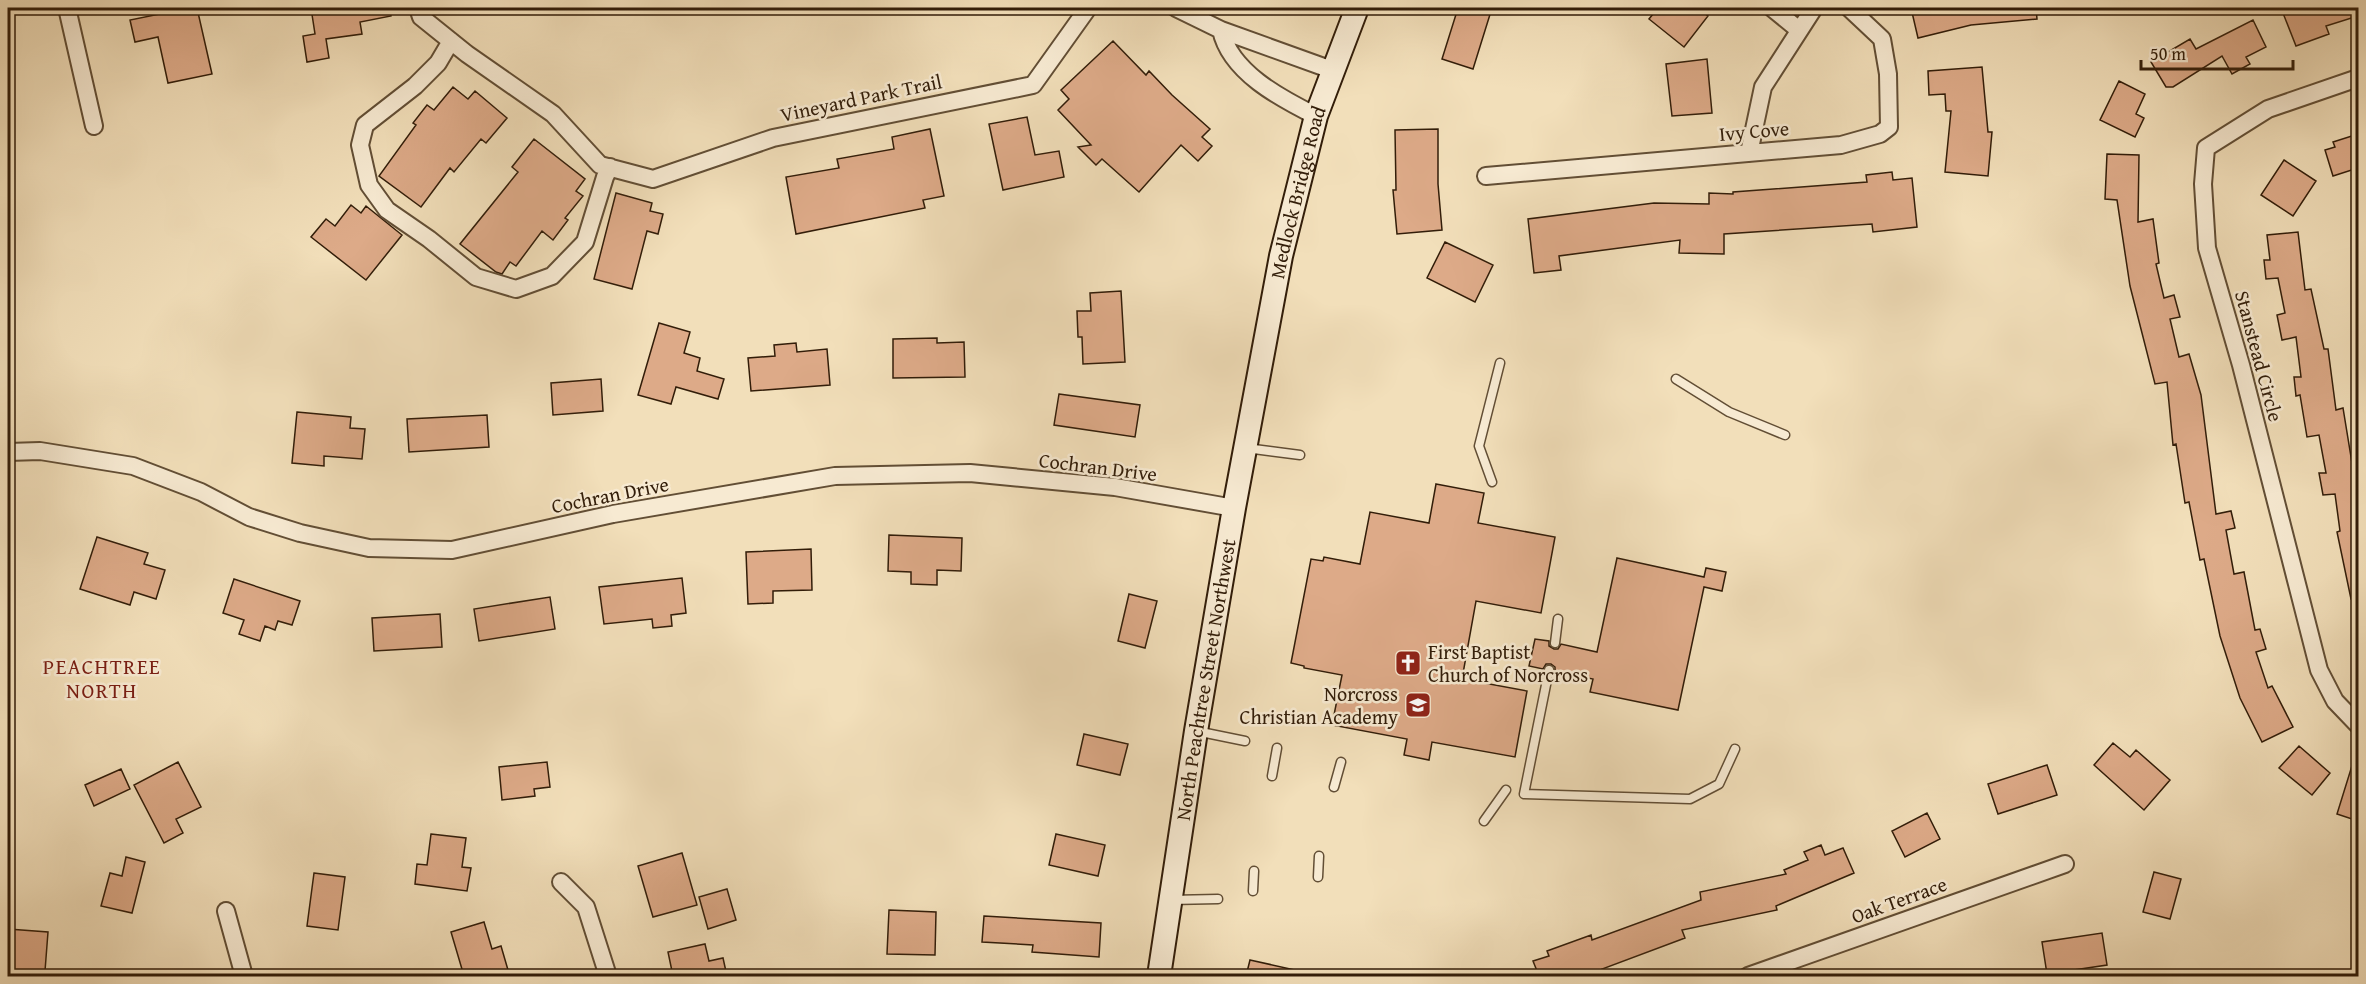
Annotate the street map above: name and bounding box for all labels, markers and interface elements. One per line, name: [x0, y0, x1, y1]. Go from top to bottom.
scale bar: [2141, 33, 2292, 71]
text: 50 m: [2150, 40, 2186, 67]
street label: Vineyard Park Trail: [777, 66, 945, 129]
street label: Medlock Bridge Road: [1262, 101, 1333, 281]
street label: Ivy Cove: [1718, 113, 1790, 148]
street label: Stanstead Circle: [2228, 287, 2291, 425]
street label: Cochran Drive: [1037, 445, 1159, 488]
street label: Cochran Drive: [549, 469, 671, 520]
street label: North Peachtree Street Northwest: [1168, 537, 1243, 822]
place label: First Baptist Church of Norcross: [1428, 637, 1588, 689]
church icon: First Baptist Church of Norcross: [1393, 648, 1423, 678]
district label: PEACHTREE NORTH: [43, 651, 161, 706]
place label: Norcross Christian Academy: [1240, 679, 1398, 731]
school or university icon: Norcross Christian Academy: [1403, 690, 1433, 720]
street label: Oak Terrace: [1847, 869, 1951, 930]

